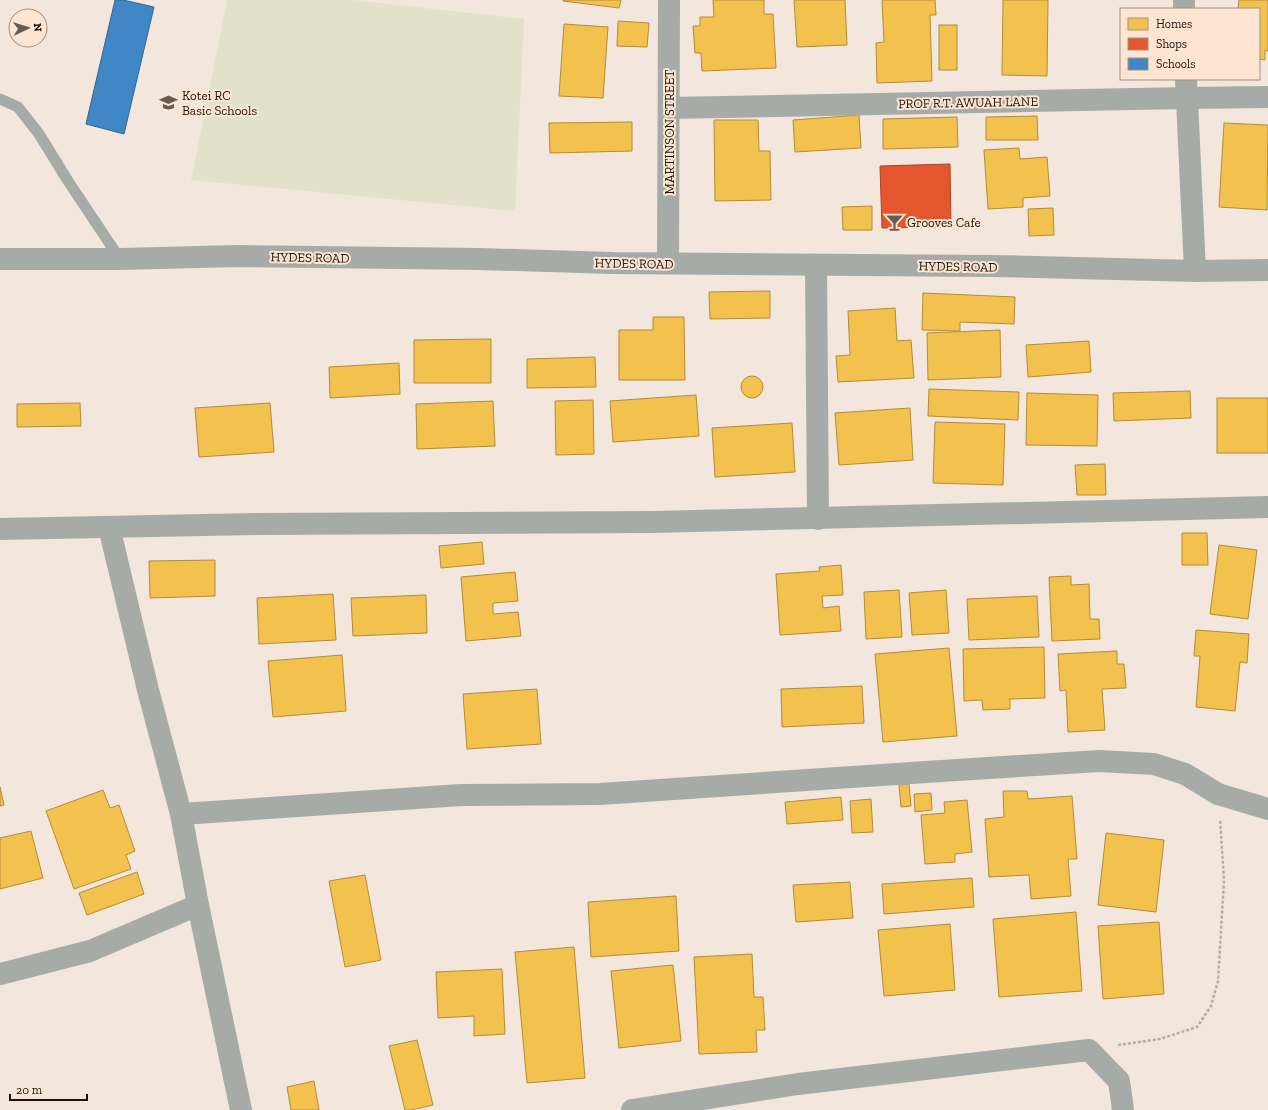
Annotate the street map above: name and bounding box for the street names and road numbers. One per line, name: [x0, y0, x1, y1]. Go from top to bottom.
street label: MARTINSON STREET: [662, 70, 677, 194]
street label: PROF R.T. AWUAH LANE: [898, 94, 1038, 111]
street label: HYDES ROAD: [270, 249, 350, 266]
street label: HYDES ROAD: [594, 255, 674, 272]
street label: HYDES ROAD: [918, 258, 998, 275]

